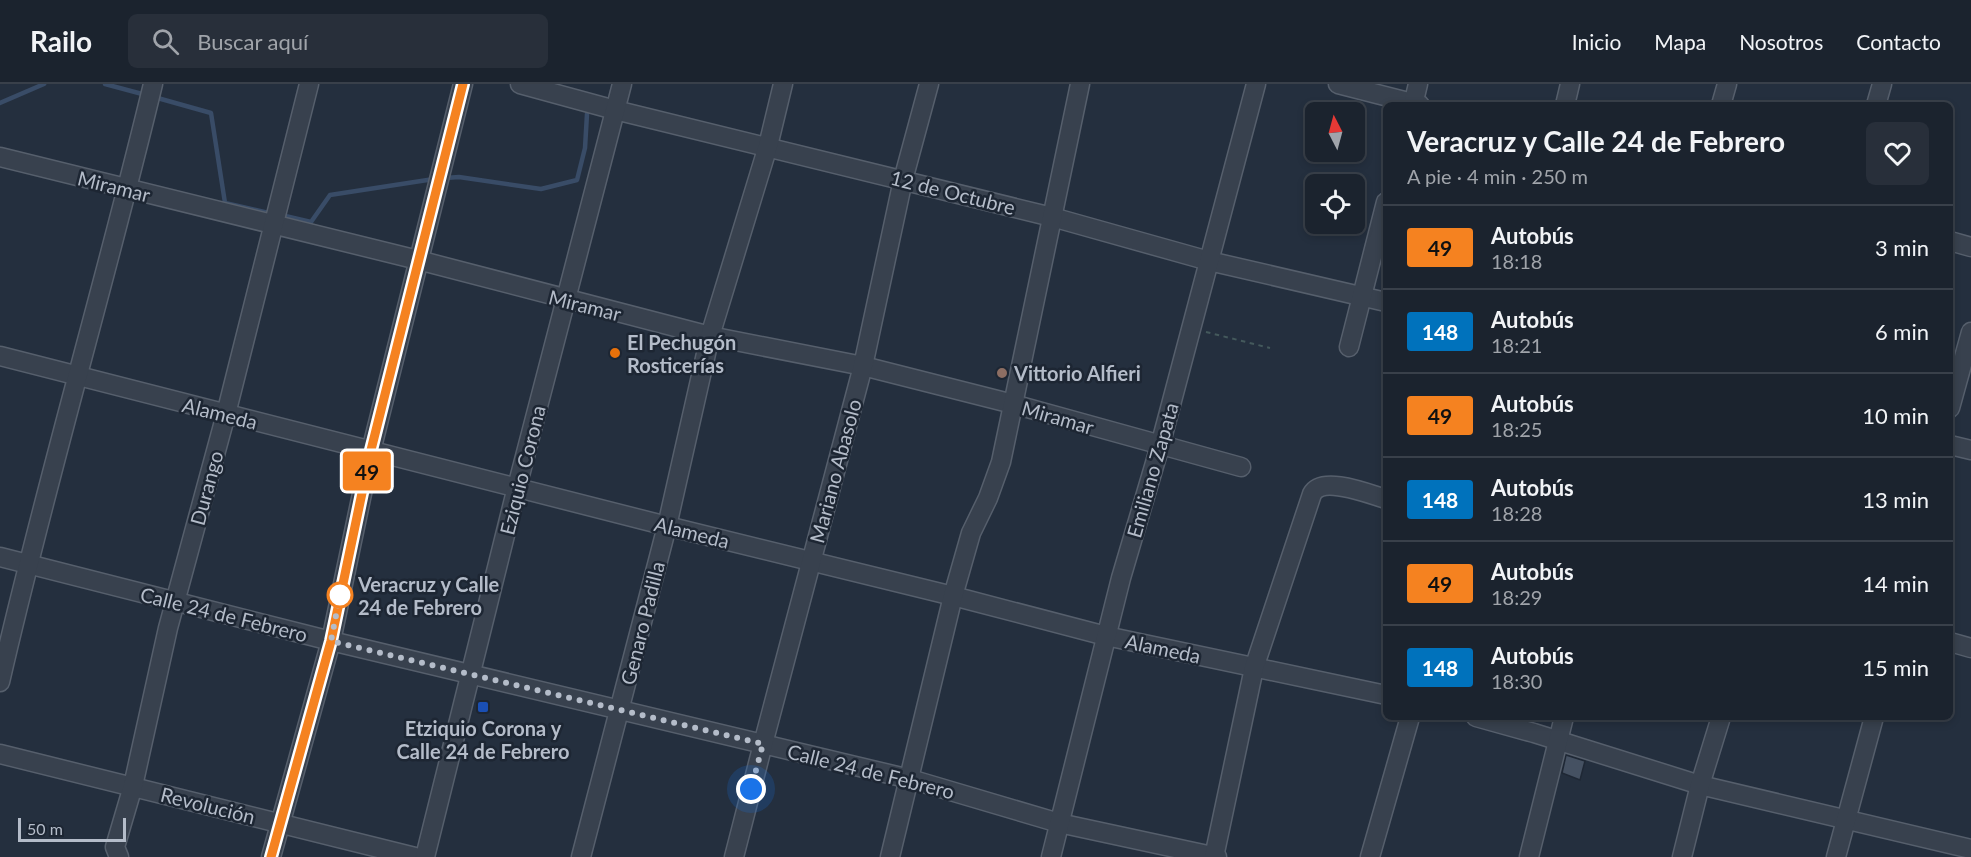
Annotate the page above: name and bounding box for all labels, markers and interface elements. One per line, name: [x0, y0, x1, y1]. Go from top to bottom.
search box: [128, 14, 548, 68]
text: Railo: [30, 24, 92, 58]
icon: search: [149, 25, 182, 58]
text: Buscar aquí: [197, 28, 308, 55]
text: Inicio: [1572, 29, 1621, 54]
text: Mapa: [1654, 29, 1706, 54]
text: Nosotros: [1739, 29, 1823, 54]
text: Contacto: [1856, 29, 1941, 54]
north arrow: [1305, 102, 1365, 162]
map controls: [1305, 102, 1365, 234]
button: heart: [1866, 122, 1929, 185]
text: Veracruz y Calle 24 de Febrero: [1407, 124, 1785, 158]
text: A pie · 4 min · 250 m: [1407, 164, 1588, 188]
street label: Miramar: [75, 165, 153, 207]
street label: 12 de Octubre: [888, 165, 1018, 219]
button: locate: [1305, 174, 1365, 234]
text: Autobús: [1491, 222, 1574, 249]
text: 3 min: [1875, 234, 1929, 261]
text: 49: [1428, 235, 1452, 260]
text: 18:18: [1491, 249, 1542, 273]
street label: Miramar: [546, 284, 624, 326]
text: Autobús: [1491, 306, 1574, 333]
text: 6 min: [1875, 318, 1929, 345]
text: 148: [1422, 319, 1458, 344]
place label: El Pechugón Rosticerías: [627, 330, 736, 377]
text: 18:21: [1491, 333, 1542, 357]
marker: El Pechugón Rosticerías: [608, 346, 622, 360]
place label: Vittorio Alfieri: [1013, 361, 1141, 385]
marker: Vittorio Alfieri: [995, 366, 1009, 380]
text: Autobús: [1491, 390, 1574, 417]
street label: Alameda: [180, 392, 260, 434]
street label: Miramar: [1019, 395, 1098, 439]
street label: Mariano Abasolo: [804, 396, 866, 546]
street label: Emiliano Zapata: [1121, 400, 1183, 540]
text: 10 min: [1862, 402, 1929, 429]
street label: Eziquio Corona: [494, 403, 550, 537]
text: 49: [1428, 403, 1452, 428]
text: 18:25: [1491, 417, 1542, 441]
street label: Durango: [185, 448, 227, 528]
line badge: 49: [340, 452, 394, 490]
text: 49: [355, 459, 379, 484]
text: Autobús: [1491, 474, 1574, 501]
text: 13 min: [1862, 486, 1929, 513]
text: 148: [1422, 487, 1458, 512]
text: 18:28: [1491, 501, 1542, 525]
street label: Alameda: [652, 511, 732, 553]
text: Autobús: [1491, 558, 1574, 585]
street label: Genaro Padilla: [615, 559, 669, 687]
text: 14 min: [1862, 570, 1929, 597]
text: 49: [1428, 571, 1452, 596]
place label: Veracruz y Calle 24 de Febrero: [357, 572, 500, 619]
street label: Calle 24 de Febrero: [138, 582, 310, 646]
marker: Veracruz y Calle 24 de Febrero: [327, 582, 353, 608]
text: 18:29: [1491, 585, 1542, 609]
street label: Alameda: [1123, 628, 1203, 668]
text: Autobús: [1491, 642, 1574, 669]
text: 15 min: [1862, 654, 1929, 681]
text: 148: [1422, 655, 1458, 680]
text: 18:30: [1491, 669, 1542, 693]
marker: Etziquio Corona y Calle 24 de Febrero: [476, 700, 490, 714]
place label: Etziquio Corona y Calle 24 de Febrero: [397, 716, 569, 763]
street label: Calle 24 de Febrero: [785, 739, 957, 803]
your location: [736, 774, 766, 804]
street label: Revolución: [158, 782, 258, 828]
scale bar: [18, 815, 126, 842]
text: 50 m: [27, 819, 63, 838]

